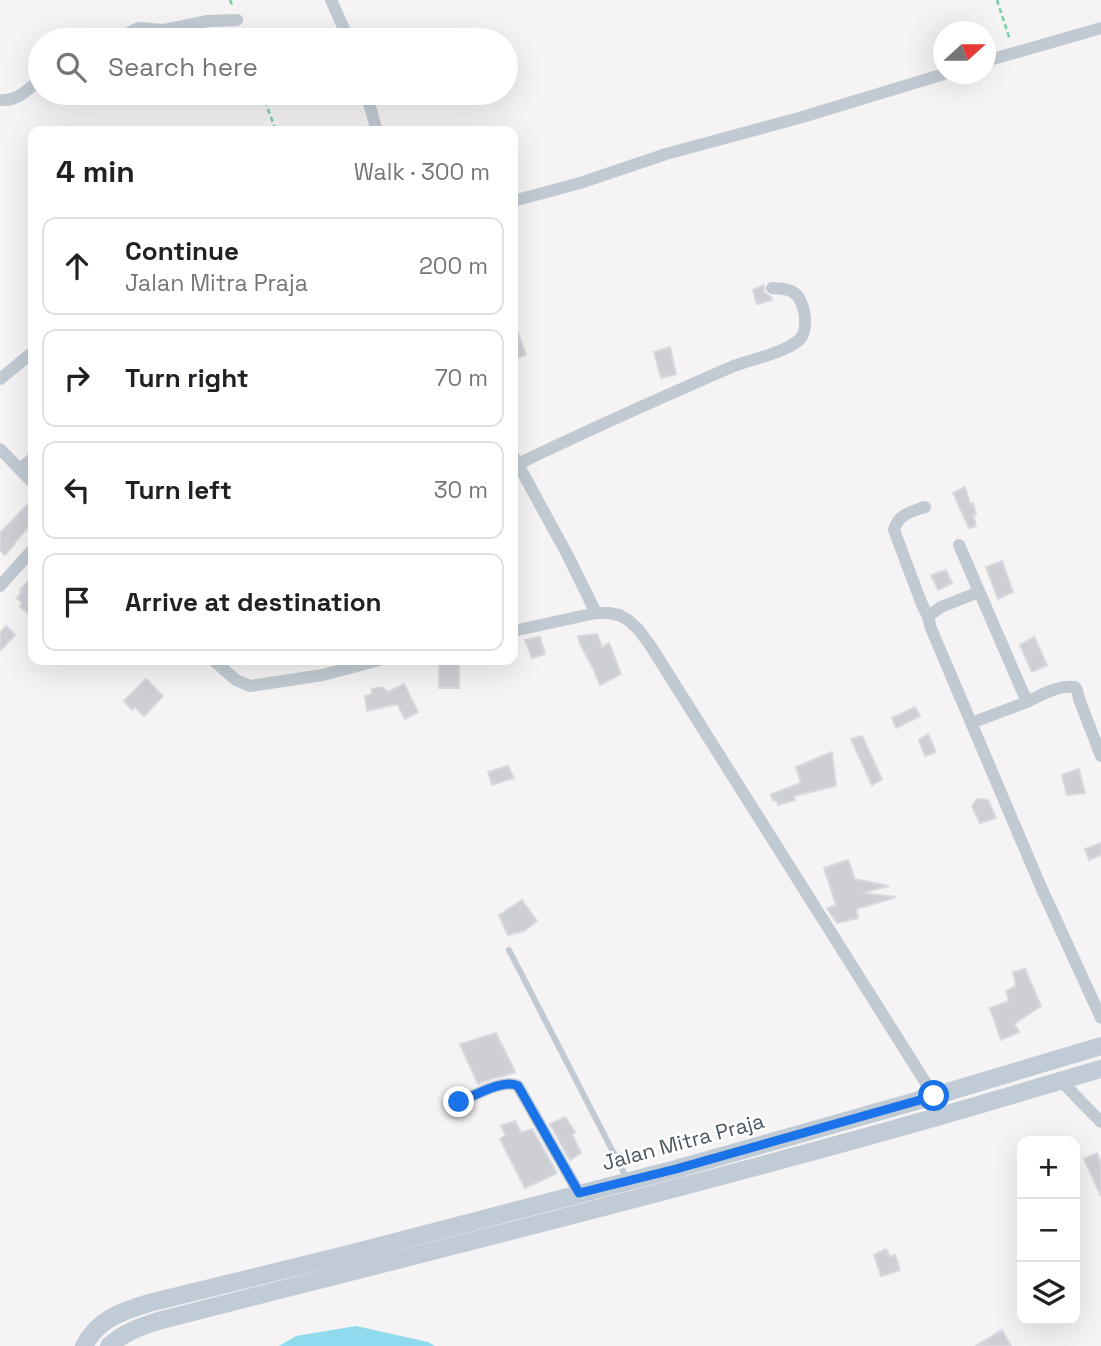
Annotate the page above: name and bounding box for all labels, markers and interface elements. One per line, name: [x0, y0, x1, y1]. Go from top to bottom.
north arrow: [933, 21, 996, 84]
search box: [28, 28, 518, 105]
icon: search: [52, 48, 90, 86]
text: Search here: [108, 50, 258, 84]
text: 4 min: [56, 152, 135, 191]
text: Walk · 300 m: [354, 157, 490, 187]
text: Continue: [125, 234, 239, 268]
icon: ahead: [58, 247, 96, 285]
text: 200 m: [419, 251, 488, 281]
text: Jalan Mitra Praja: [125, 268, 308, 298]
icon: right: [58, 359, 96, 397]
text: Turn right: [125, 361, 249, 395]
text: 70 m: [435, 363, 488, 393]
icon: left: [58, 471, 96, 509]
text: Turn left: [125, 473, 232, 507]
text: 30 m: [434, 475, 488, 505]
icon: arrive: [58, 583, 96, 621]
text: Arrive at destination: [125, 585, 382, 619]
route start: [918, 1080, 949, 1111]
route end: [443, 1086, 474, 1117]
street label: Jalan Mitra Praja: [599, 1107, 767, 1176]
map controls: [1017, 1136, 1080, 1325]
button: +: [1017, 1136, 1080, 1199]
button: −: [1017, 1199, 1080, 1262]
button: layers: [1017, 1262, 1080, 1325]

